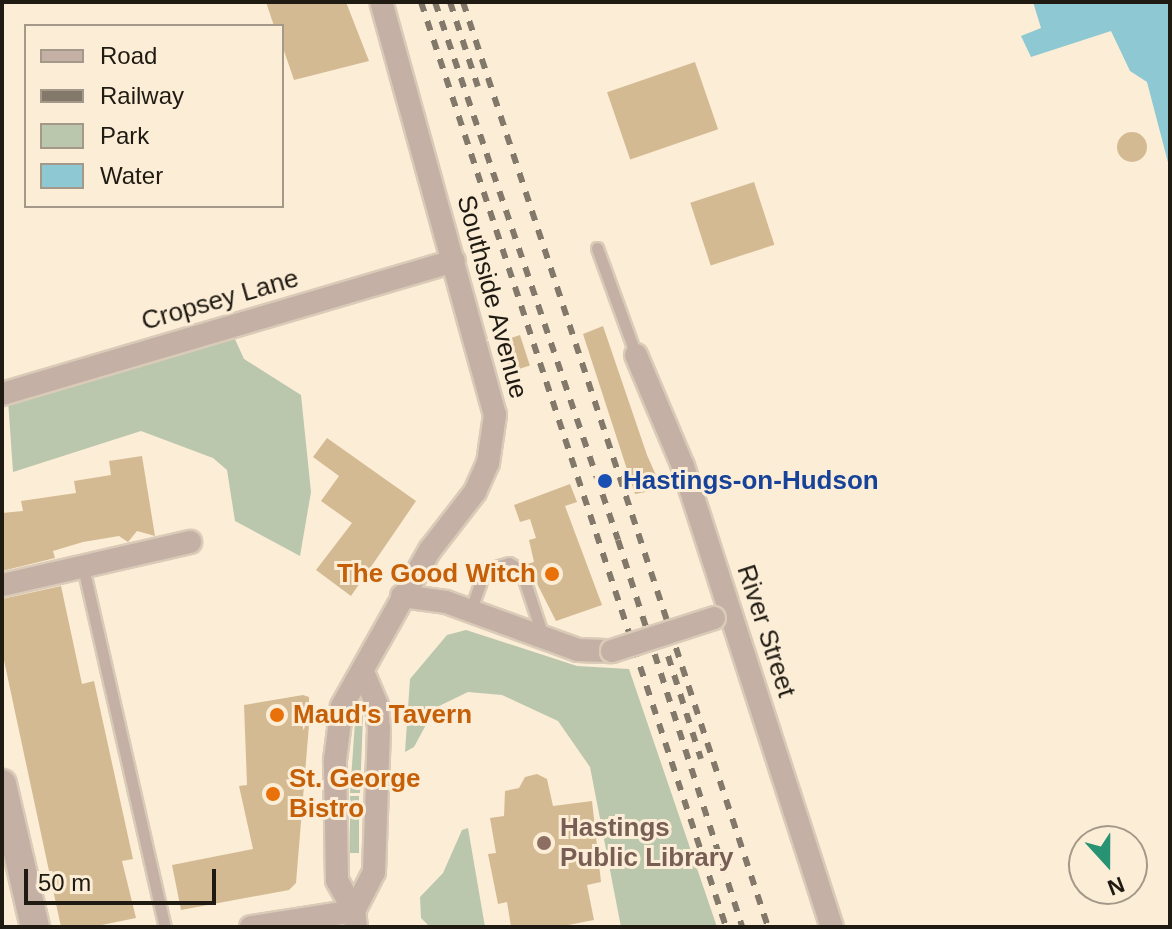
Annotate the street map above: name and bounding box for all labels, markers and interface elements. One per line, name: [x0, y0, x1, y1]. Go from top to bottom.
legend: [24, 24, 284, 208]
text: Road: [100, 42, 157, 69]
text: Railway: [100, 82, 184, 109]
text: Park: [100, 122, 149, 149]
text: Water: [100, 162, 163, 189]
street label: Southside Avenue: [450, 191, 534, 403]
street label: Cropsey Lane: [138, 263, 302, 337]
place label: Hastings-on-Hudson: [623, 465, 879, 497]
marker: Hastings-on-Hudson: [594, 470, 616, 492]
place label: The Good Witch: [337, 558, 536, 590]
street label: River Street: [730, 561, 802, 701]
marker: The Good Witch: [543, 565, 561, 583]
place label: Maud's Tavern: [293, 699, 472, 731]
marker: Maud's Tavern: [268, 706, 286, 724]
place label: St. George Bistro: [289, 763, 420, 824]
marker: St. George Bistro: [264, 785, 282, 803]
place label: Hastings Public Library: [560, 812, 733, 874]
north arrow: [1068, 825, 1148, 905]
marker: Hastings Public Library: [535, 834, 553, 852]
scale bar: [28, 853, 220, 903]
text: 50 m: [38, 869, 91, 896]
text: N: [1104, 871, 1128, 901]

